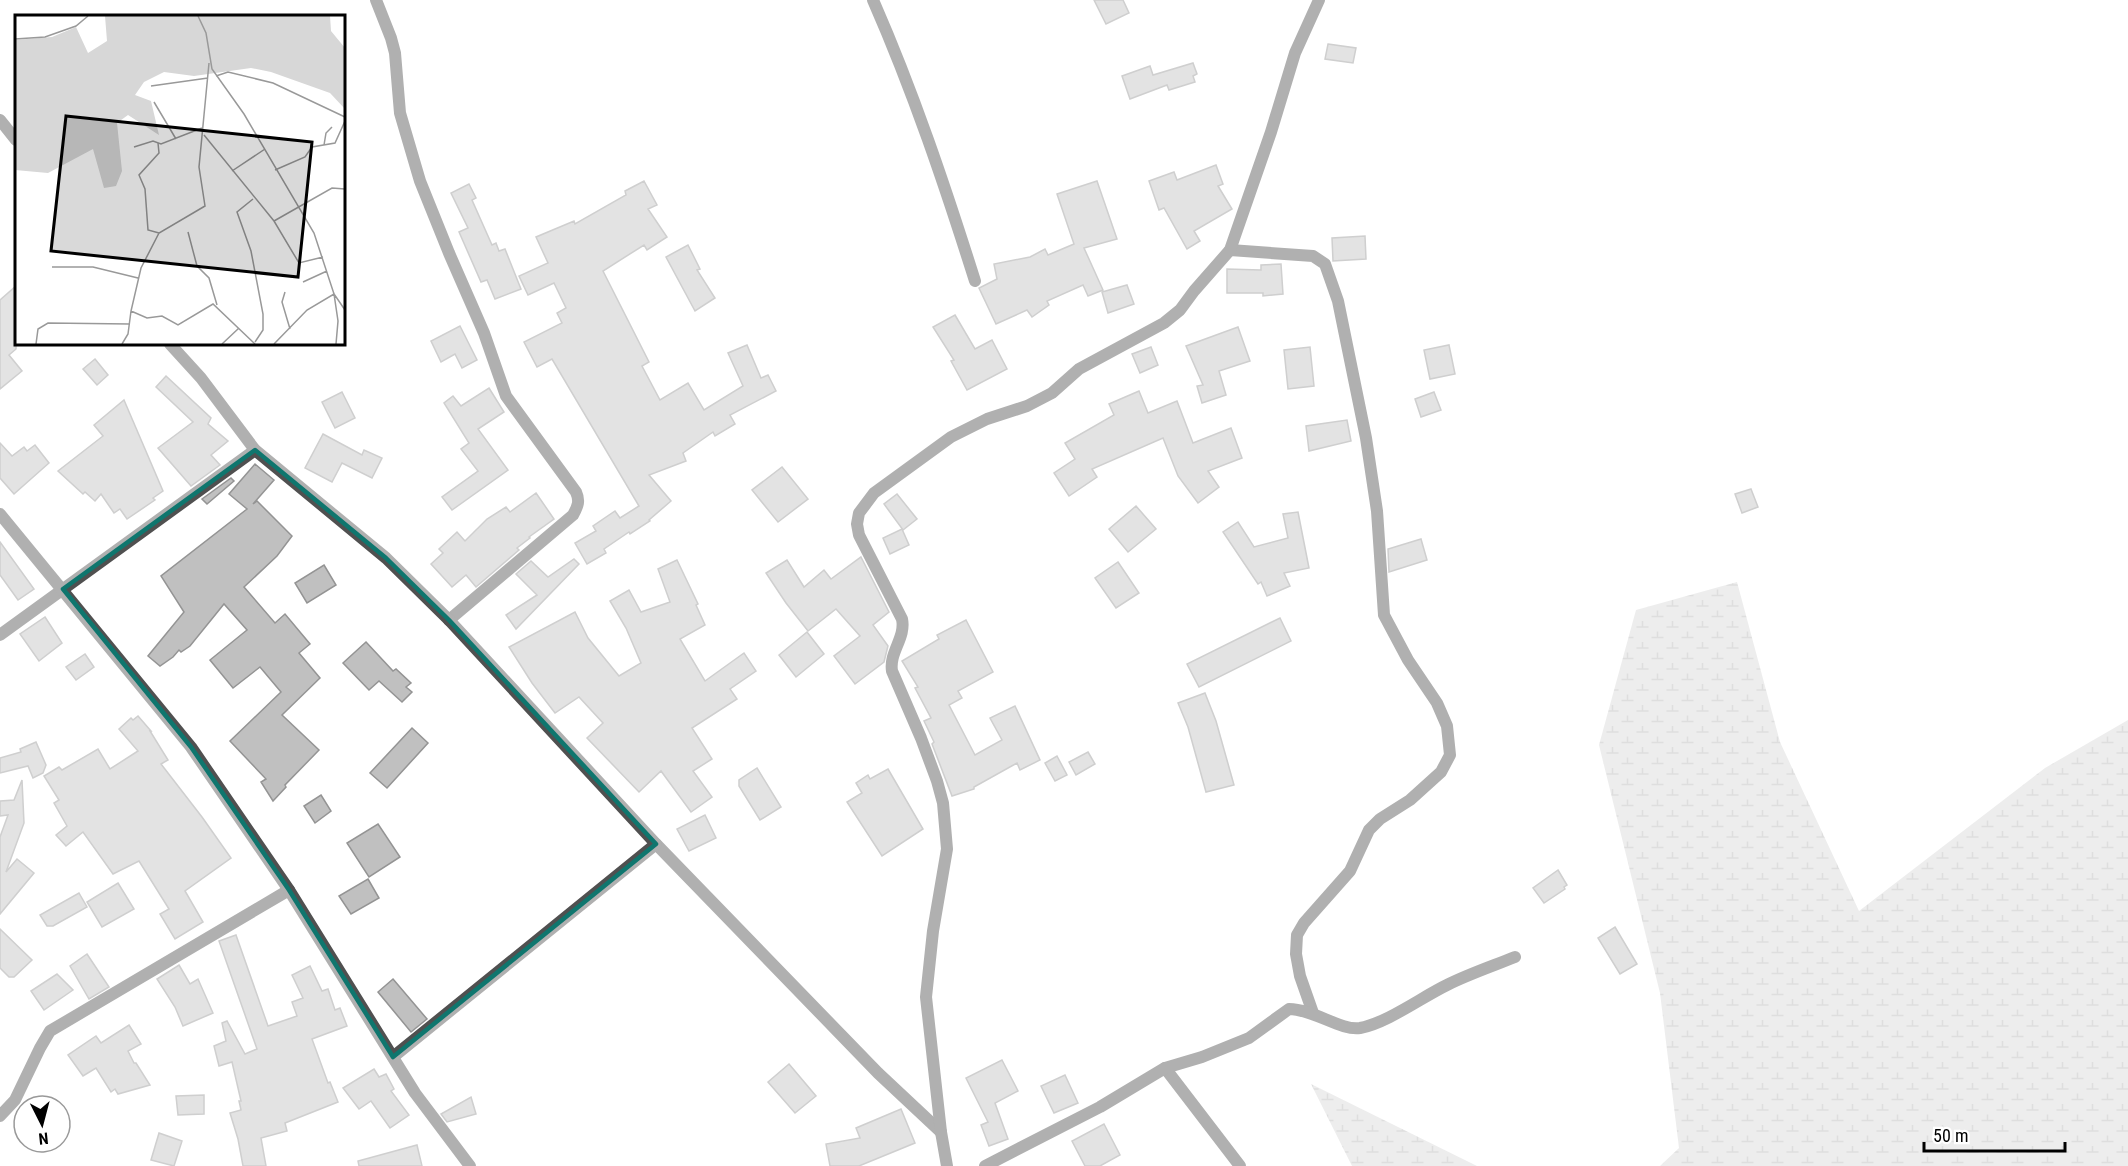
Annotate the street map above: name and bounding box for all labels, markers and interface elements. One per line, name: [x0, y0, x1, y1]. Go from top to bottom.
inset map: [15, 15, 345, 345]
north arrow: [12, 1094, 72, 1154]
scale bar: [1924, 1115, 2065, 1153]
text: 50 m: [1933, 1125, 1968, 1146]
text: N: [38, 1128, 49, 1148]

